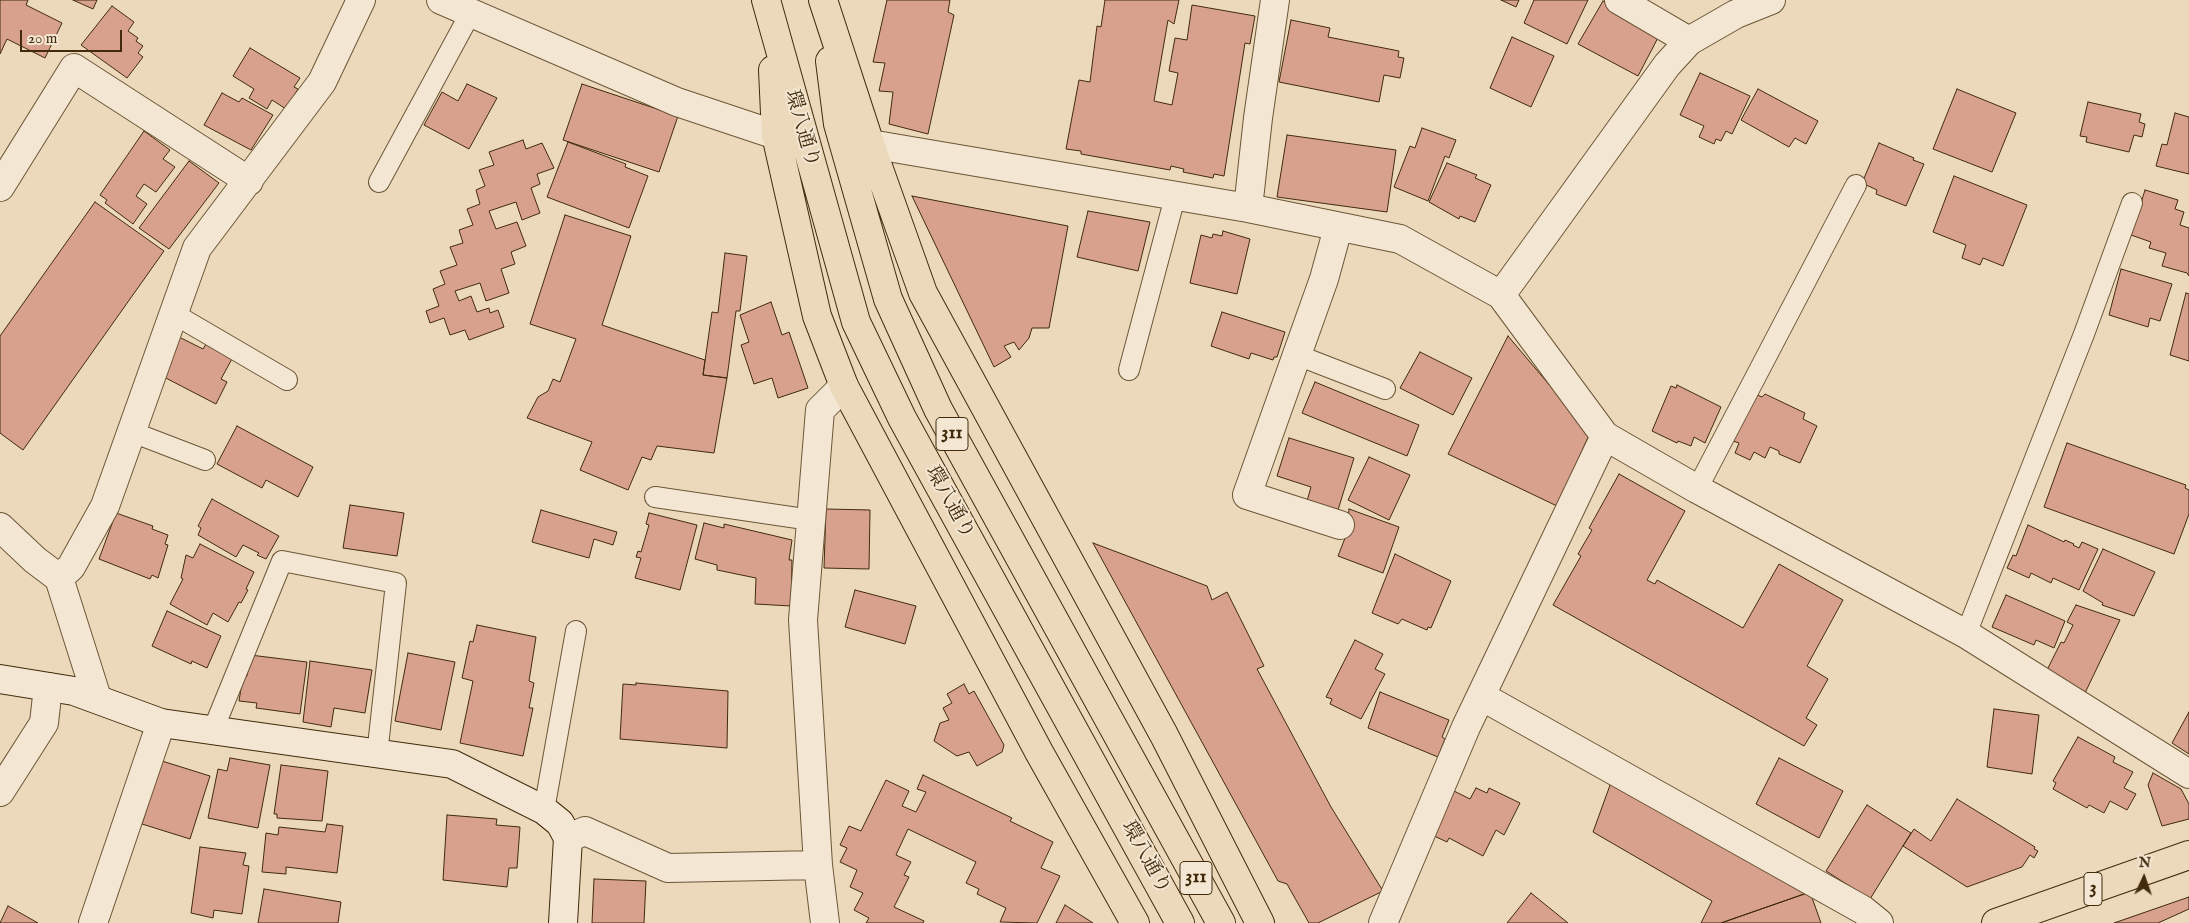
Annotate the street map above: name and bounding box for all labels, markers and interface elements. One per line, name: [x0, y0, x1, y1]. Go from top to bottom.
scale bar: [22, 20, 125, 52]
text: 20 m: [28, 29, 57, 48]
street label: 環八通り: [778, 87, 824, 171]
road number: 311: [936, 418, 968, 450]
street label: 環八通り: [919, 462, 979, 544]
street label: 環八通り: [1115, 817, 1175, 899]
north arrow: [2119, 853, 2169, 903]
text: N: [2138, 854, 2151, 872]
road number: 311: [1180, 861, 1212, 894]
road number: 3: [2084, 872, 2102, 906]

